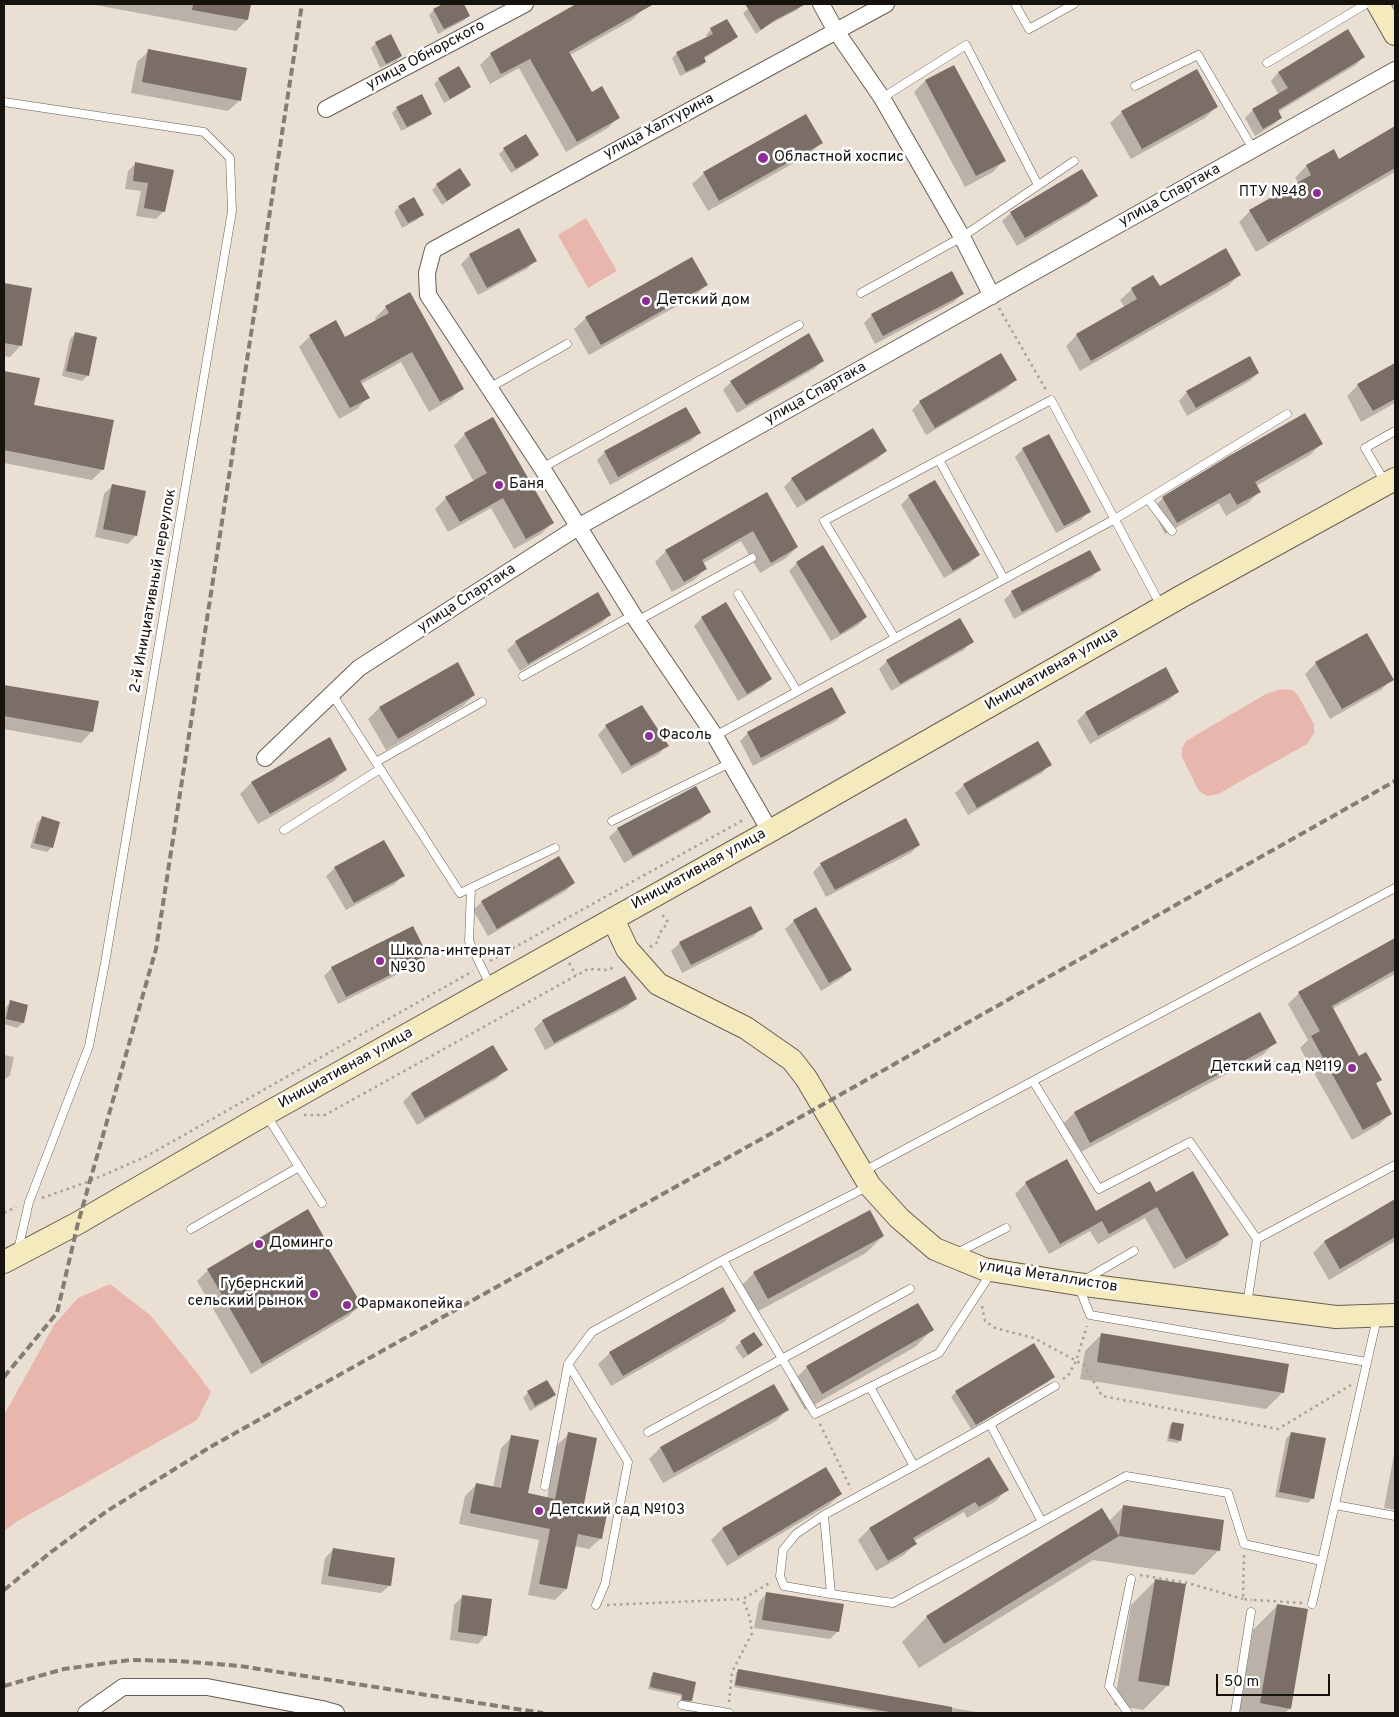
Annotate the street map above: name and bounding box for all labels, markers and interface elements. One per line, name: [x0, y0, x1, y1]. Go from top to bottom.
street label: улица Обнорского: [364, 17, 488, 95]
street label: улица Халтурина: [601, 90, 717, 164]
place label: Областной хоспис: [774, 149, 904, 167]
marker: Областной хоспис: [756, 151, 770, 165]
street label: улица Спартака: [1116, 161, 1224, 231]
place label: ПТУ №48: [1239, 184, 1307, 202]
marker: ПТУ №48: [1311, 187, 1323, 199]
place label: Детский дом: [656, 292, 750, 310]
marker: Детский дом: [640, 295, 652, 307]
street label: улица Спартака: [762, 359, 870, 429]
place label: Баня: [509, 476, 544, 494]
marker: Баня: [493, 479, 505, 491]
street label: 2-й Инициативный переулок: [127, 487, 181, 695]
street label: улица Спартака: [415, 561, 519, 637]
street label: Инициативная улица: [982, 625, 1122, 715]
place label: Фасоль: [659, 727, 712, 745]
marker: Фасоль: [643, 730, 655, 742]
street label: Инициативная улица: [629, 826, 769, 914]
place label: Школа-интернат №30: [390, 943, 511, 978]
marker: Школа-интернат №30: [374, 955, 386, 967]
street label: Инициативная улица: [276, 1025, 416, 1113]
place label: Детский сад №119: [1210, 1059, 1342, 1077]
marker: Детский сад №119: [1346, 1062, 1358, 1074]
place label: Доминго: [269, 1235, 333, 1253]
marker: Доминго: [253, 1238, 265, 1250]
street label: улица Металлистов: [977, 1257, 1119, 1297]
place label: Губернский сельский рынок: [187, 1276, 304, 1311]
marker: Губернский сельский рынок: [308, 1288, 320, 1300]
place label: Фармакопейка: [357, 1296, 463, 1314]
marker: Фармакопейка: [341, 1299, 353, 1311]
place label: Детский сад №103: [549, 1502, 685, 1520]
marker: Детский сад №103: [533, 1505, 545, 1517]
scale bar: [1219, 1664, 1333, 1696]
text: 50 m: [1224, 1673, 1259, 1692]

